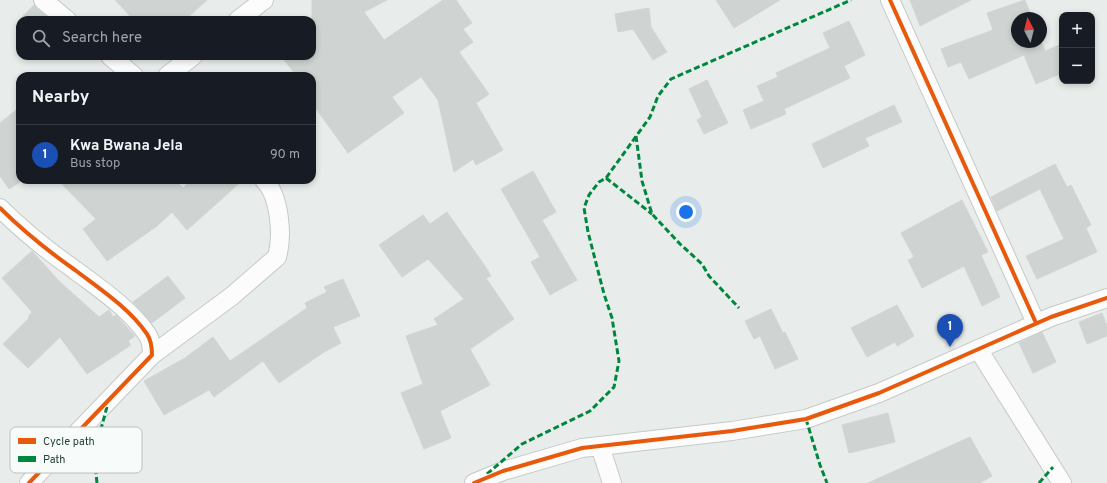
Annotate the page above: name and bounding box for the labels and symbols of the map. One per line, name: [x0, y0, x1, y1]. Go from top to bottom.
north arrow: [1011, 12, 1047, 48]
your location: [676, 202, 696, 222]
pin: 1: [937, 314, 963, 347]
legend: [10, 427, 142, 473]
text: Cycle path: [43, 435, 95, 449]
text: Path: [43, 453, 65, 467]

